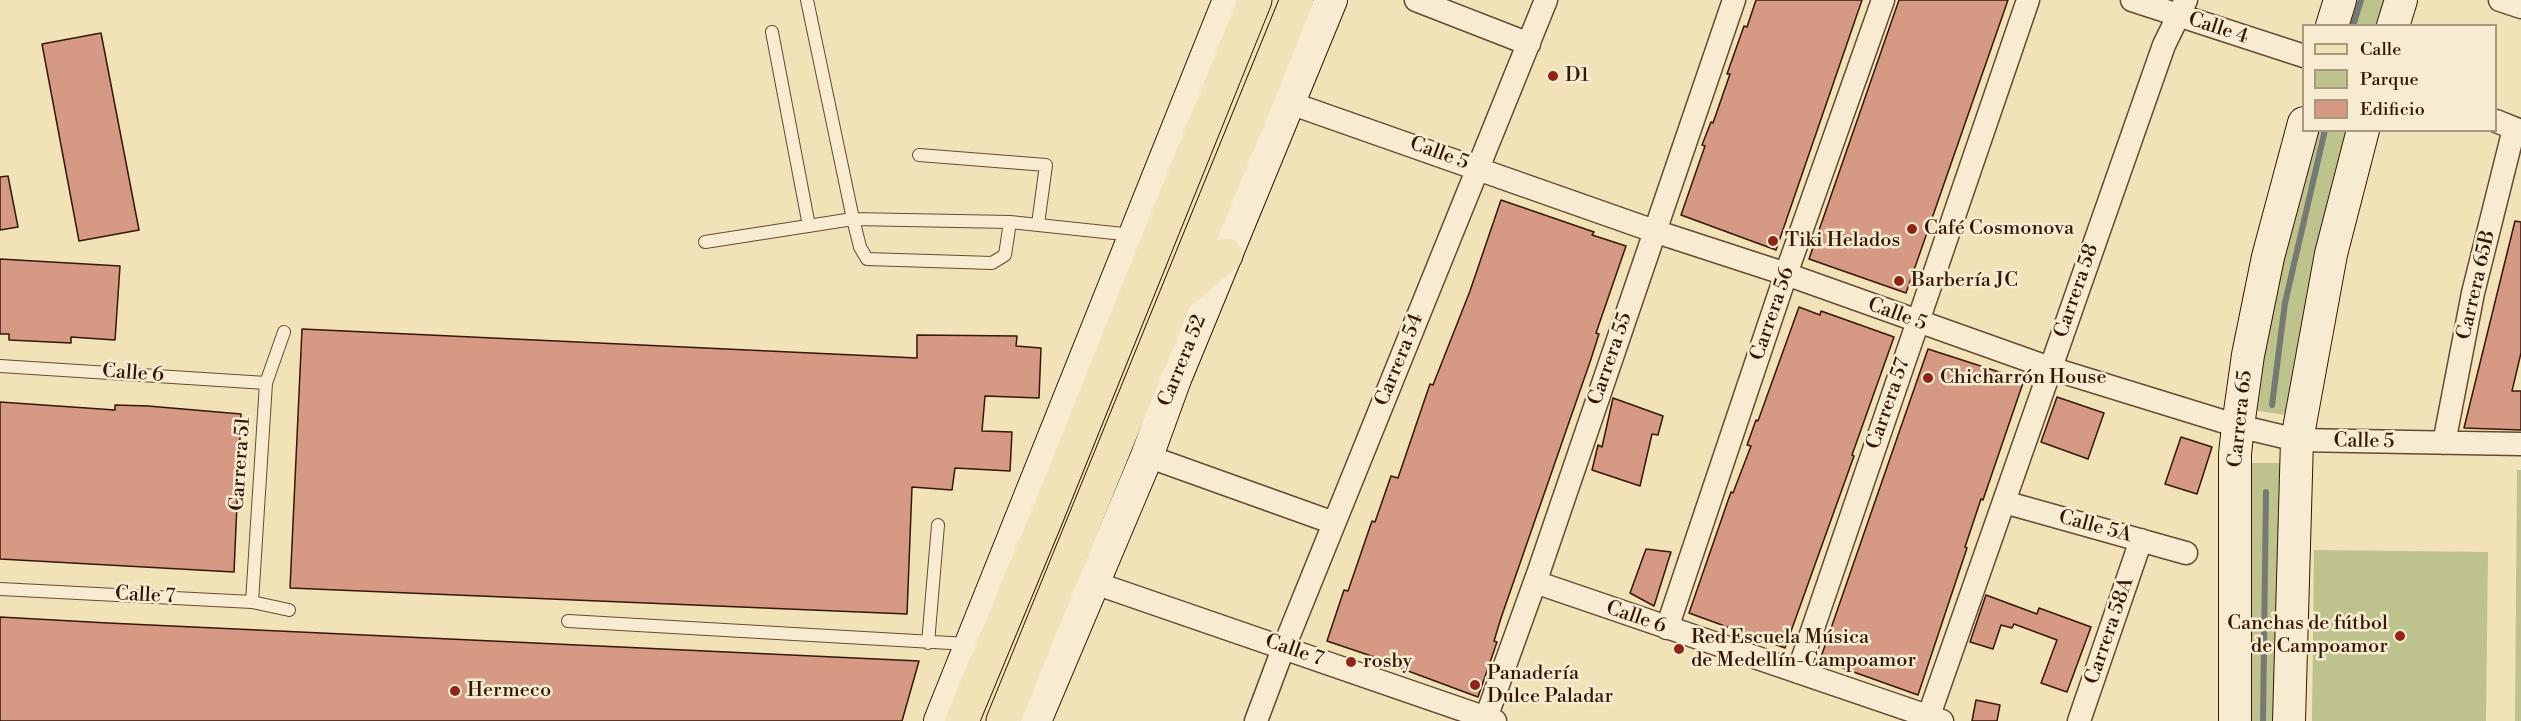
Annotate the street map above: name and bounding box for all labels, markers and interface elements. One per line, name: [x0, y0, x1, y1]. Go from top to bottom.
street label: Calle 4: [2185, 8, 2251, 50]
legend: [2302, 24, 2497, 132]
text: Calle: [2360, 38, 2401, 61]
place label: D1: [1565, 64, 1589, 88]
text: Parque: [2360, 68, 2419, 91]
marker: D1: [1546, 69, 1560, 83]
text: Edificio: [2360, 98, 2425, 121]
street label: Calle 5: [1406, 132, 1472, 176]
place label: Café Cosmonova: [1924, 217, 2074, 241]
marker: Café Cosmonova: [1905, 222, 1919, 236]
street label: Carrera 65B: [2453, 228, 2501, 342]
place label: Tiki Helados: [1785, 229, 1900, 253]
marker: Tiki Helados: [1766, 234, 1780, 248]
street label: Carrera 58: [2050, 241, 2104, 341]
street label: Carrera 56: [1746, 264, 1800, 364]
place label: Barbería JC: [1911, 269, 2018, 293]
marker: Barbería JC: [1892, 274, 1906, 288]
street label: Calle 5: [1864, 293, 1930, 337]
street label: Carrera 54: [1371, 310, 1429, 410]
street label: Carrera 55: [1584, 310, 1638, 408]
street label: Carrera 52: [1154, 312, 1212, 410]
street label: Carrera 57: [1862, 355, 1916, 453]
street label: Calle 6: [101, 360, 165, 388]
place label: Chicharrón House: [1940, 366, 2106, 390]
street label: Carrera 65: [2224, 369, 2258, 469]
marker: Chicharrón House: [1921, 371, 1935, 385]
street label: Carrera 51: [226, 416, 256, 512]
street label: Calle 5: [2333, 429, 2395, 455]
street label: Calle 5A: [2056, 506, 2134, 548]
street label: Carrera 58A: [2081, 574, 2139, 688]
street label: Calle 7: [114, 582, 176, 610]
street label: Calle 6: [1603, 597, 1669, 639]
place label: Canchas de fútbol de Campoamor: [2227, 612, 2388, 659]
place label: Red Escuela Música de Medellín-Campoamor: [1691, 626, 1916, 673]
marker: Canchas de fútbol de Campoamor: [2393, 629, 2407, 643]
street label: Calle 7: [1262, 630, 1326, 672]
marker: Red Escuela Música de Medellín-Campoamor: [1672, 642, 1686, 656]
place label: rosby: [1363, 650, 1412, 674]
marker: rosby: [1344, 655, 1358, 669]
place label: Panadería Dulce Paladar: [1487, 662, 1613, 709]
marker: Panadería Dulce Paladar: [1468, 678, 1482, 692]
place label: Hermeco: [467, 679, 551, 703]
marker: Hermeco: [448, 684, 462, 698]

